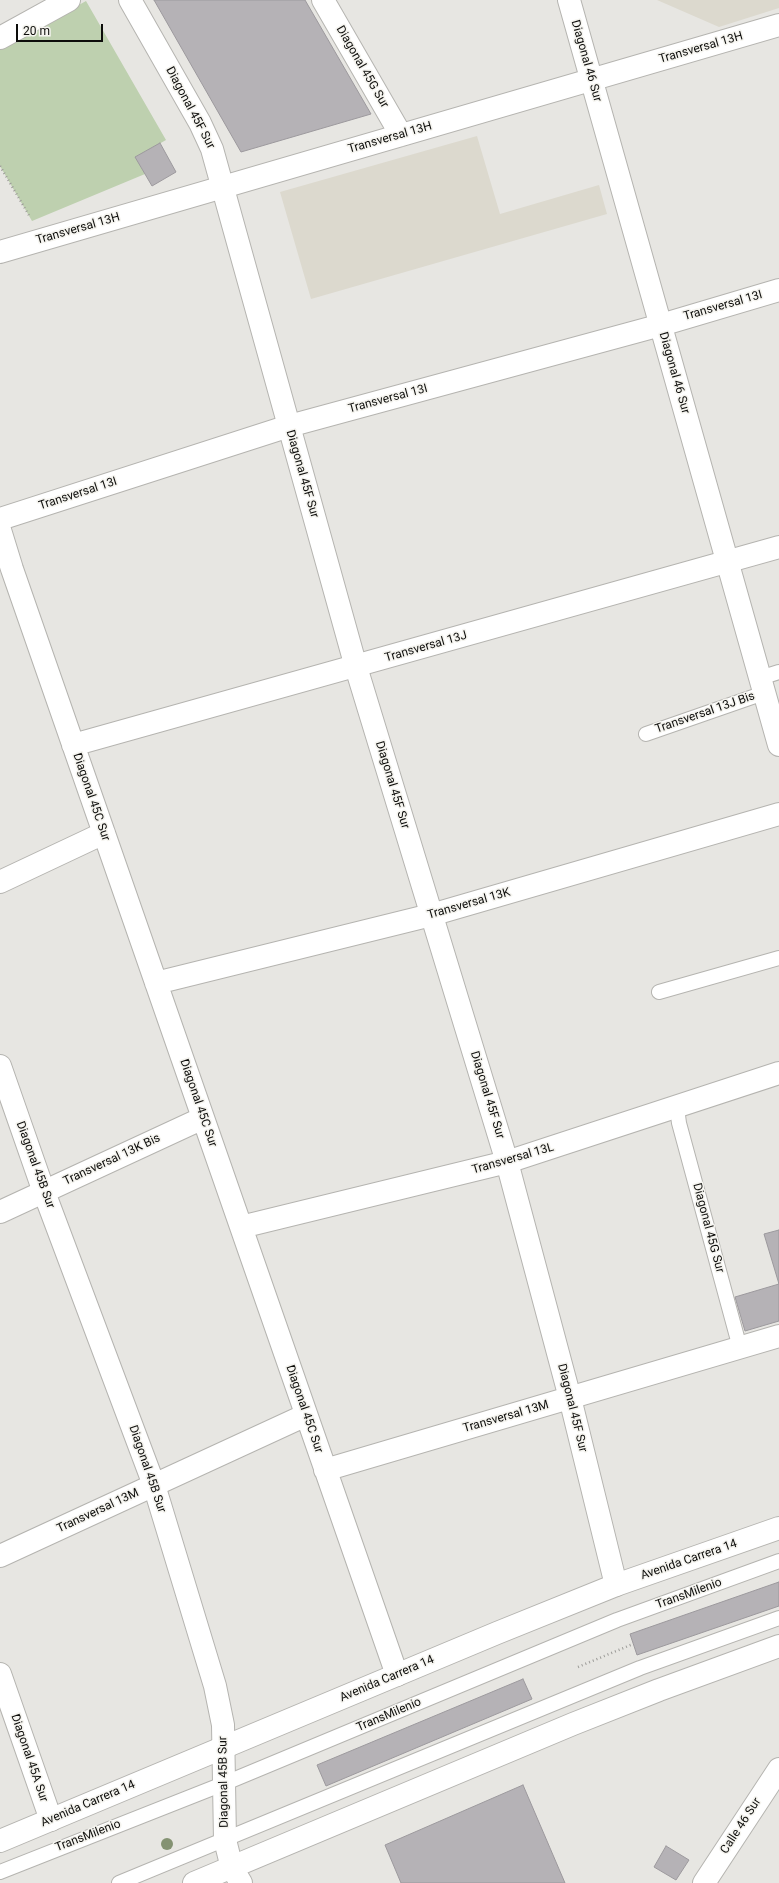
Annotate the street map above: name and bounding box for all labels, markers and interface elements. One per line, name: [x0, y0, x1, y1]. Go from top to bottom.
scale bar: [18, 16, 105, 42]
street label: Diagonal 46 Sur: [567, 19, 605, 103]
street label: Diagonal 45G Sur: [333, 23, 391, 111]
text: 20 m: [23, 24, 50, 38]
street label: Transversal 13H: [657, 29, 745, 67]
street label: Diagonal 45F Sur: [162, 65, 218, 151]
street label: Transversal 13H: [346, 119, 434, 157]
street label: Transversal 13H: [34, 210, 122, 248]
street label: Transversal 13I: [682, 288, 764, 324]
street label: Diagonal 46 Sur: [655, 331, 693, 415]
street label: Transversal 13I: [347, 382, 429, 416]
street label: Diagonal 45F Sur: [283, 428, 321, 520]
street label: Transversal 13I: [37, 475, 119, 513]
street label: Transversal 13J: [383, 628, 469, 666]
street label: Transversal 13J Bis: [653, 689, 757, 737]
street label: Diagonal 45F Sur: [372, 739, 412, 831]
street label: Diagonal 45C Sur: [69, 751, 113, 843]
street label: Transversal 13K: [426, 885, 512, 923]
street label: Diagonal 45F Sur: [467, 1049, 507, 1141]
street label: Diagonal 45C Sur: [176, 1057, 220, 1149]
street label: Diagonal 45B Sur: [13, 1119, 57, 1211]
street label: Transversal 13K Bis: [61, 1131, 163, 1189]
street label: Transversal 13L: [470, 1140, 556, 1178]
street label: Diagonal 45G Sur: [689, 1182, 727, 1274]
street label: Diagonal 45F Sur: [554, 1362, 590, 1454]
street label: Diagonal 45C Sur: [282, 1363, 326, 1455]
street label: Transversal 13M: [461, 1398, 551, 1436]
street label: Diagonal 45B Sur: [125, 1423, 169, 1515]
street label: Transversal 13M: [55, 1486, 141, 1536]
street label: Avenida Carrera 14: [639, 1537, 739, 1583]
street label: TransMilenio: [654, 1575, 724, 1613]
street label: Avenida Carrera 14: [338, 1653, 436, 1705]
street label: TransMilenio: [354, 1695, 424, 1735]
street label: Diagonal 45A Sur: [7, 1712, 51, 1804]
street label: Diagonal 45B Sur: [216, 1736, 232, 1828]
street label: Avenida Carrera 14: [39, 1778, 137, 1830]
street label: Calle 46 Sur: [718, 1795, 764, 1857]
street label: TransMilenio: [53, 1817, 123, 1855]

